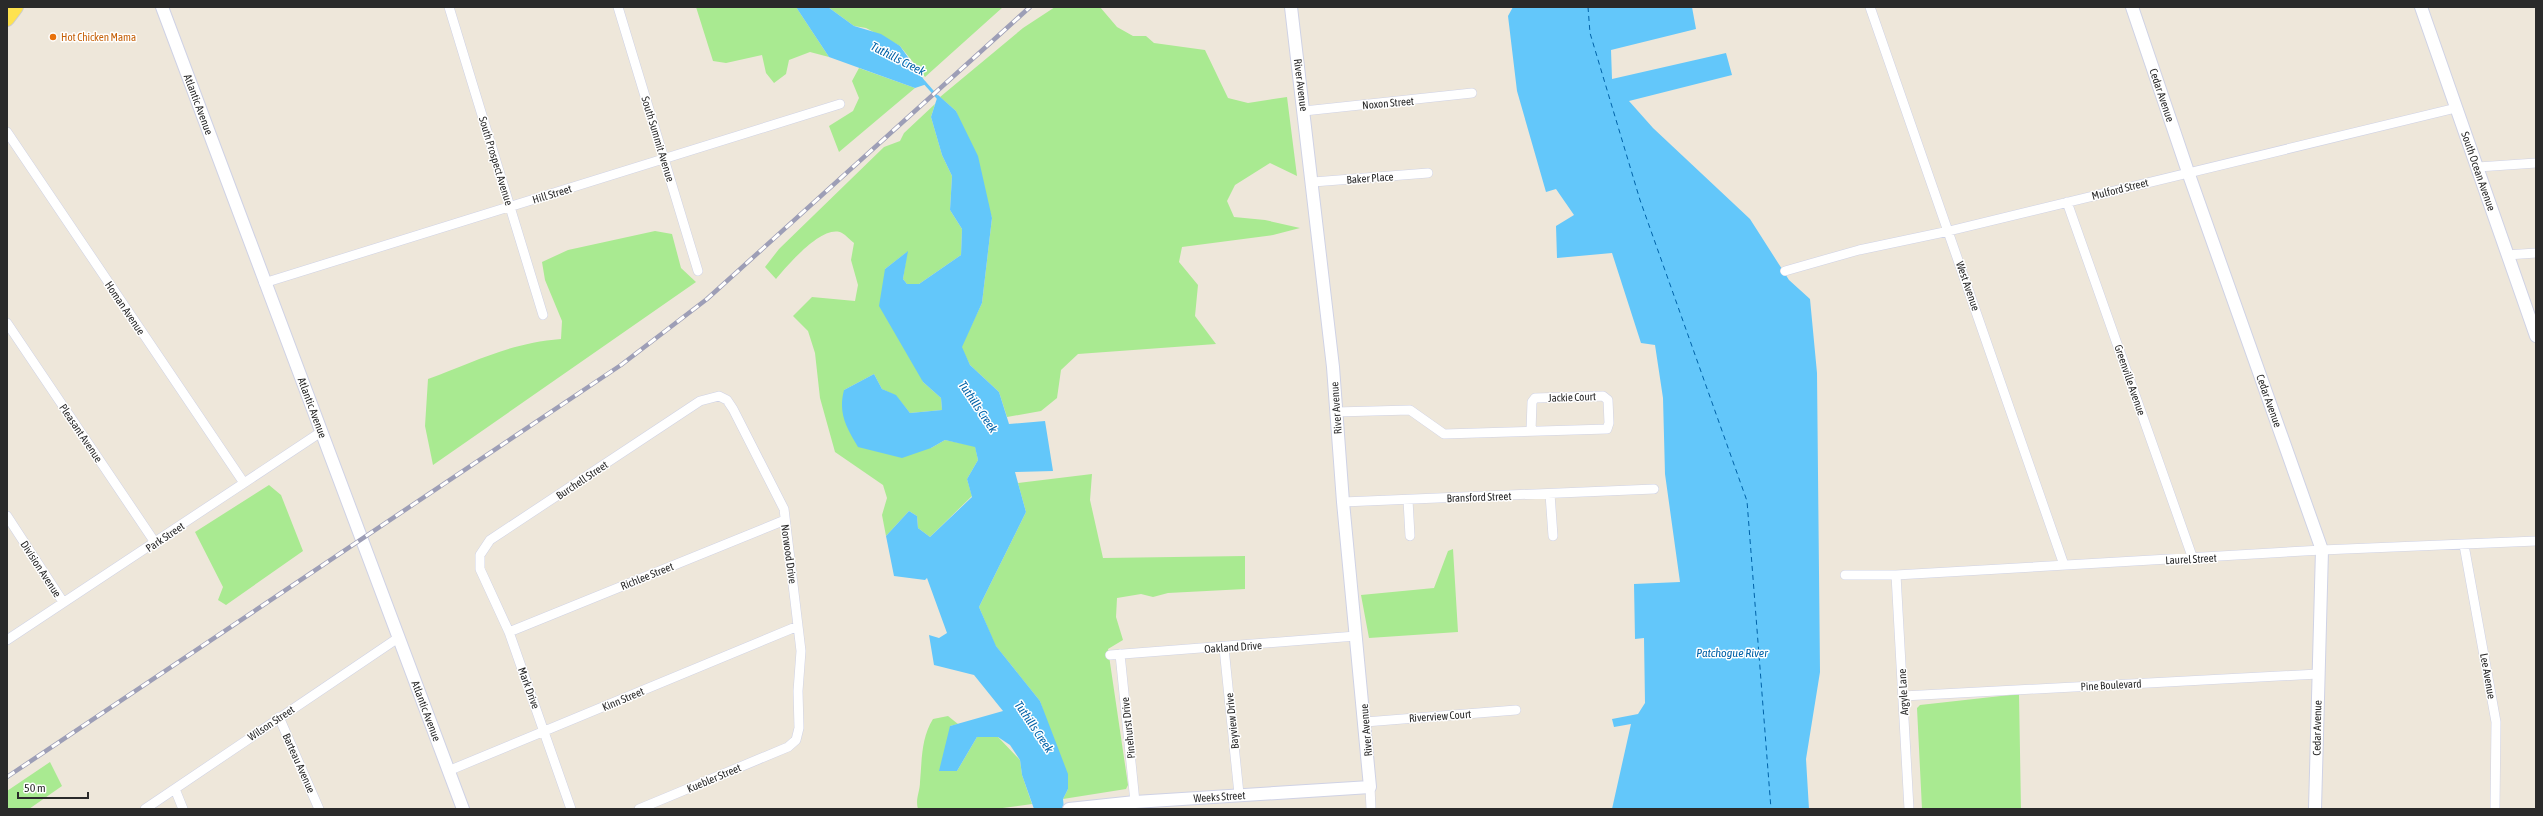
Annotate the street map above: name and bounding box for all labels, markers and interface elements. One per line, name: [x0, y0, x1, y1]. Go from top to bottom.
place label: Hot Chicken Mama: [61, 31, 136, 43]
marker: Hot Chicken Mama: [48, 32, 58, 42]
water label: Tuthills Creek: [868, 39, 928, 79]
street label: River Avenue: [1292, 58, 1310, 112]
street label: Cedar Avenue: [2147, 67, 2176, 123]
street label: Atlantic Avenue: [182, 72, 215, 136]
street label: South Summit Avenue: [639, 95, 677, 183]
street label: Noxon Street: [1362, 95, 1414, 111]
street label: South Prospect Avenue: [477, 115, 515, 207]
street label: South Ocean Avenue: [2459, 130, 2498, 212]
street label: Baker Place: [1346, 170, 1394, 186]
street label: Mulford Street: [2090, 176, 2150, 202]
street label: Hill Street: [531, 182, 573, 206]
street label: West Avenue: [1954, 260, 1982, 312]
street label: Homan Avenue: [103, 279, 147, 337]
street label: Greenville Avenue: [2112, 343, 2148, 417]
street label: Cedar Avenue: [2254, 373, 2284, 429]
street label: Atlantic Avenue: [296, 376, 329, 440]
water label: Tuthills Creek: [956, 379, 1001, 436]
street label: River Avenue: [1328, 381, 1344, 435]
street label: Jackie Court: [1548, 390, 1596, 404]
street label: Pleasant Avenue: [57, 402, 105, 464]
street label: Burchell Street: [554, 458, 610, 502]
street label: Bransford Street: [1446, 490, 1512, 504]
street label: Park Street: [143, 520, 187, 554]
street label: Norwood Drive: [779, 524, 799, 584]
street label: Division Avenue: [18, 539, 64, 599]
street label: Laurel Street: [2165, 552, 2217, 566]
street label: Richlee Street: [619, 560, 675, 592]
street label: Oakland Drive: [1204, 639, 1262, 655]
water label: Patchogue River: [1696, 646, 1768, 660]
street label: Lee Avenue: [2478, 652, 2498, 700]
street label: Mark Drive: [516, 666, 542, 710]
street label: Argyle Lane: [1896, 668, 1910, 716]
street label: Pine Boulevard: [2080, 677, 2142, 693]
street label: Atlantic Avenue: [409, 679, 443, 743]
street label: Kinn Street: [600, 685, 646, 713]
street label: Bayview Drive: [1223, 692, 1241, 750]
street label: Pinehurst Drive: [1119, 697, 1137, 759]
water label: Tuthills Creek: [1012, 699, 1057, 756]
street label: Cedar Avenue: [2311, 700, 2323, 756]
street label: Wilson Street: [245, 703, 297, 743]
street label: River Avenue: [1358, 703, 1374, 757]
street label: Riverview Court: [1408, 708, 1472, 724]
street label: Barteau Avenue: [281, 731, 317, 795]
street label: Kuebler Street: [685, 761, 743, 795]
scale bar: [18, 774, 88, 800]
text: 50 m: [24, 781, 46, 795]
street label: Weeks Street: [1193, 789, 1246, 804]

